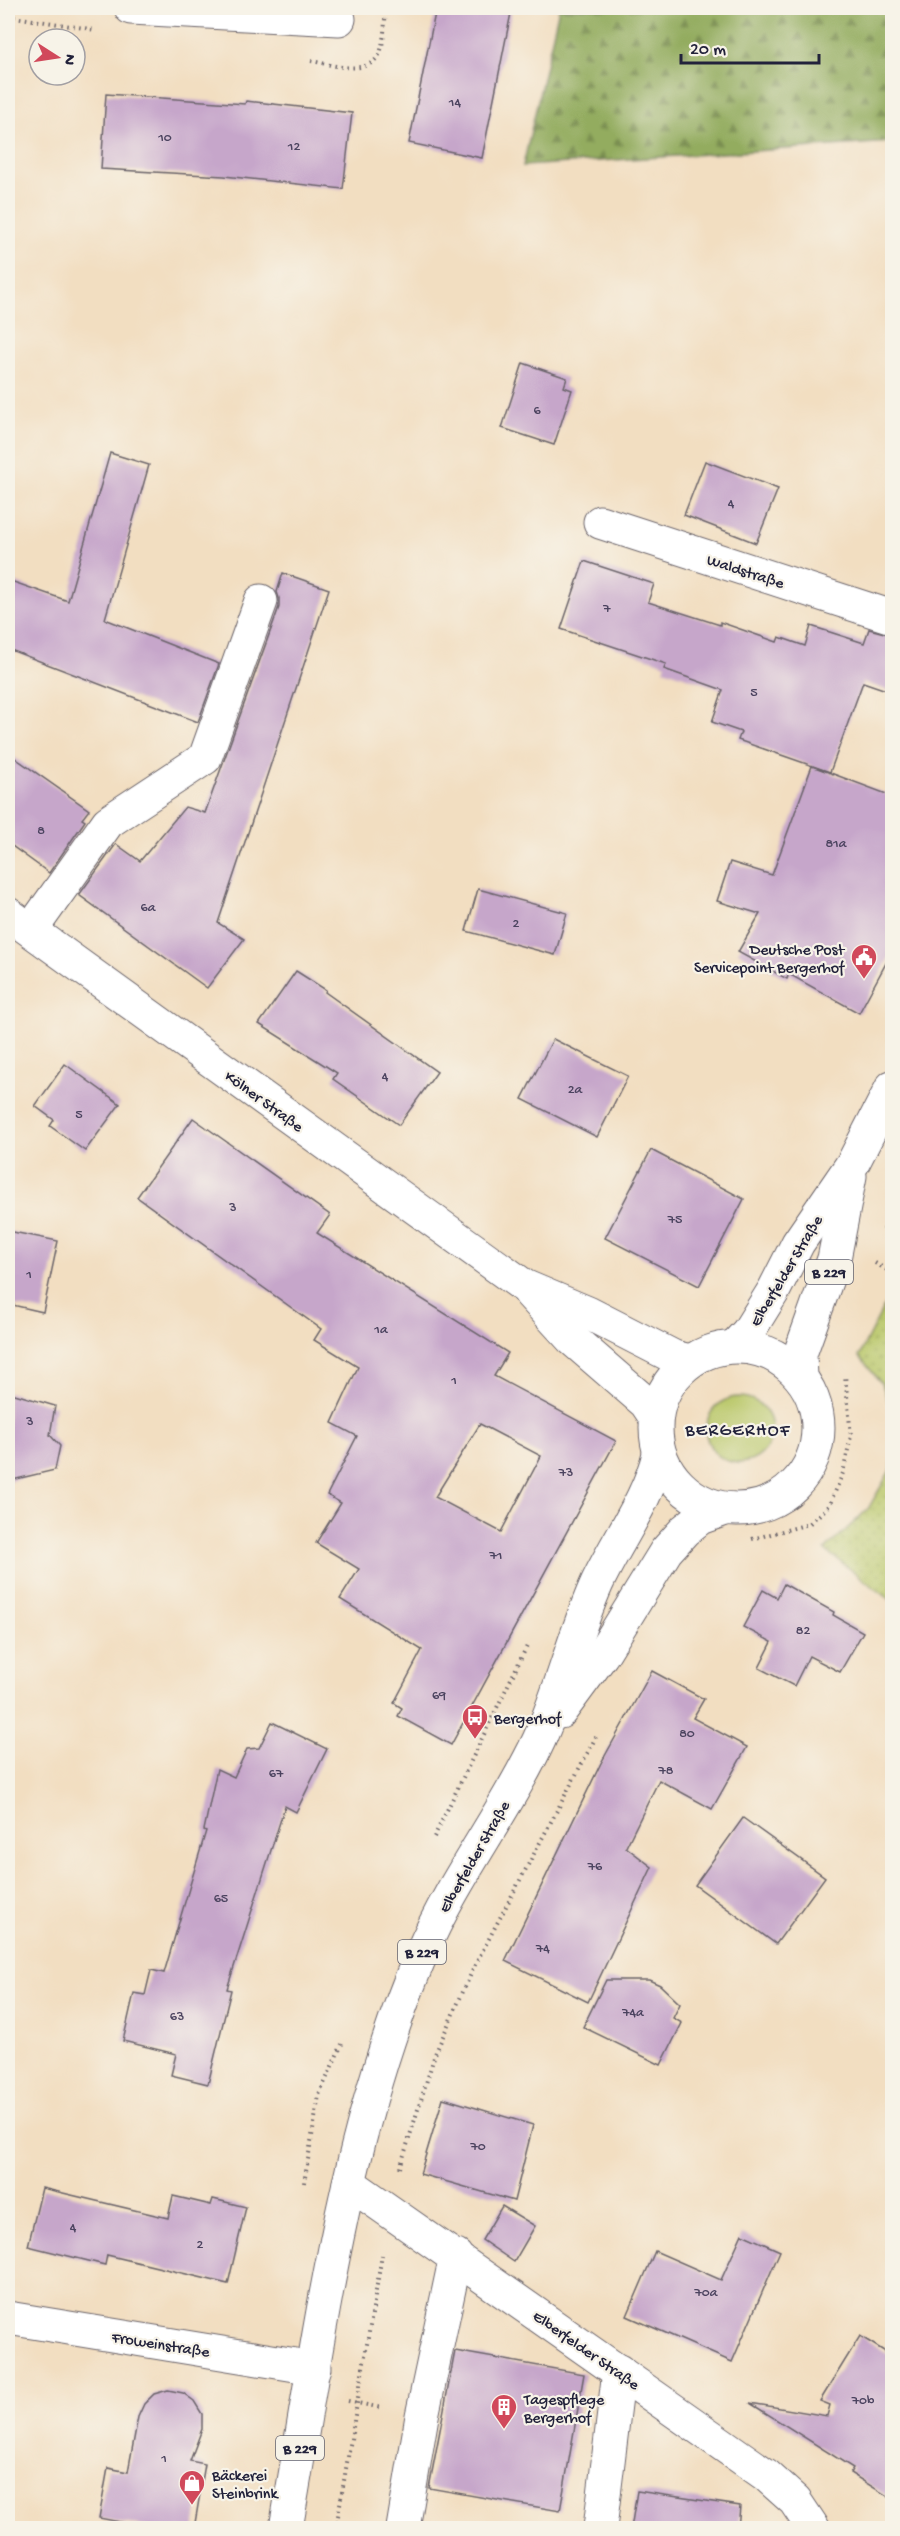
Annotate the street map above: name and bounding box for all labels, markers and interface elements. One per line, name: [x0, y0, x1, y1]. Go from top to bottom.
north arrow: [27, 27, 87, 87]
scale bar: [681, 27, 819, 65]
text: 20 m: [690, 40, 726, 61]
text: N: [58, 52, 79, 67]
house number: 14: [448, 95, 462, 112]
house number: 10: [157, 130, 172, 147]
house number: 12: [287, 139, 300, 156]
house number: 6: [533, 403, 541, 420]
house number: 4: [728, 496, 735, 513]
street label: Waldstraße: [704, 552, 787, 595]
house number: 7: [602, 601, 611, 618]
house number: 5: [750, 685, 758, 702]
house number: 8: [37, 823, 45, 840]
house number: 81a: [825, 836, 848, 853]
house number: 6a: [141, 900, 157, 917]
house number: 2: [513, 916, 520, 933]
place label: Deutsche Post Servicepoint Bergerhof: [694, 942, 845, 979]
public building icon: Deutsche Post Servicepoint Bergerhof: [849, 942, 879, 980]
street label: Kölner Straße: [220, 1068, 307, 1138]
house number: 4: [382, 1069, 389, 1086]
house number: 2a: [568, 1082, 584, 1099]
house number: 5: [75, 1107, 83, 1124]
house number: 3: [228, 1200, 237, 1217]
house number: 75: [667, 1212, 682, 1229]
street label: Elberfelder Straße: [747, 1212, 829, 1331]
road number: B 229: [805, 1260, 853, 1284]
house number: 1: [25, 1267, 32, 1284]
house number: 1a: [373, 1322, 389, 1339]
house number: 1: [450, 1373, 457, 1390]
house number: 3: [25, 1414, 34, 1431]
district label: BERGERHOF: [684, 1421, 791, 1442]
house number: 73: [558, 1465, 573, 1482]
house number: 71: [489, 1548, 502, 1565]
house number: 82: [796, 1623, 810, 1640]
house number: 69: [432, 1688, 446, 1705]
bus stop icon: Bergerhof: [460, 1702, 490, 1740]
place label: Bergerhof: [493, 1711, 562, 1730]
house number: 80: [679, 1726, 695, 1743]
house number: 78: [658, 1763, 674, 1780]
house number: 67: [269, 1766, 284, 1783]
street label: Elberfelder Straße: [436, 1798, 516, 1917]
house number: 76: [587, 1859, 603, 1876]
house number: 65: [214, 1891, 228, 1908]
road number: B 229: [398, 1940, 446, 1964]
house number: 74: [535, 1941, 550, 1958]
house number: 74a: [621, 2005, 645, 2022]
house number: 63: [170, 2009, 184, 2026]
house number: 70: [469, 2139, 486, 2156]
house number: 4: [70, 2220, 77, 2237]
house number: 2: [197, 2237, 204, 2254]
house number: 70a: [693, 2285, 719, 2302]
street label: Elberfelder Straße: [528, 2308, 643, 2396]
street label: Froweinstraße: [109, 2329, 211, 2364]
building icon: Tagespflege Bergerhof: [489, 2392, 519, 2430]
place label: Tagespflege Bergerhof: [523, 2392, 605, 2429]
house number: 70b: [851, 2393, 875, 2410]
road number: B 229: [276, 2436, 324, 2460]
house number: 1: [160, 2451, 167, 2468]
shop icon: Bäckerei Steinbrink: [177, 2468, 207, 2506]
place label: Bäckerei Steinbrink: [211, 2468, 279, 2505]

